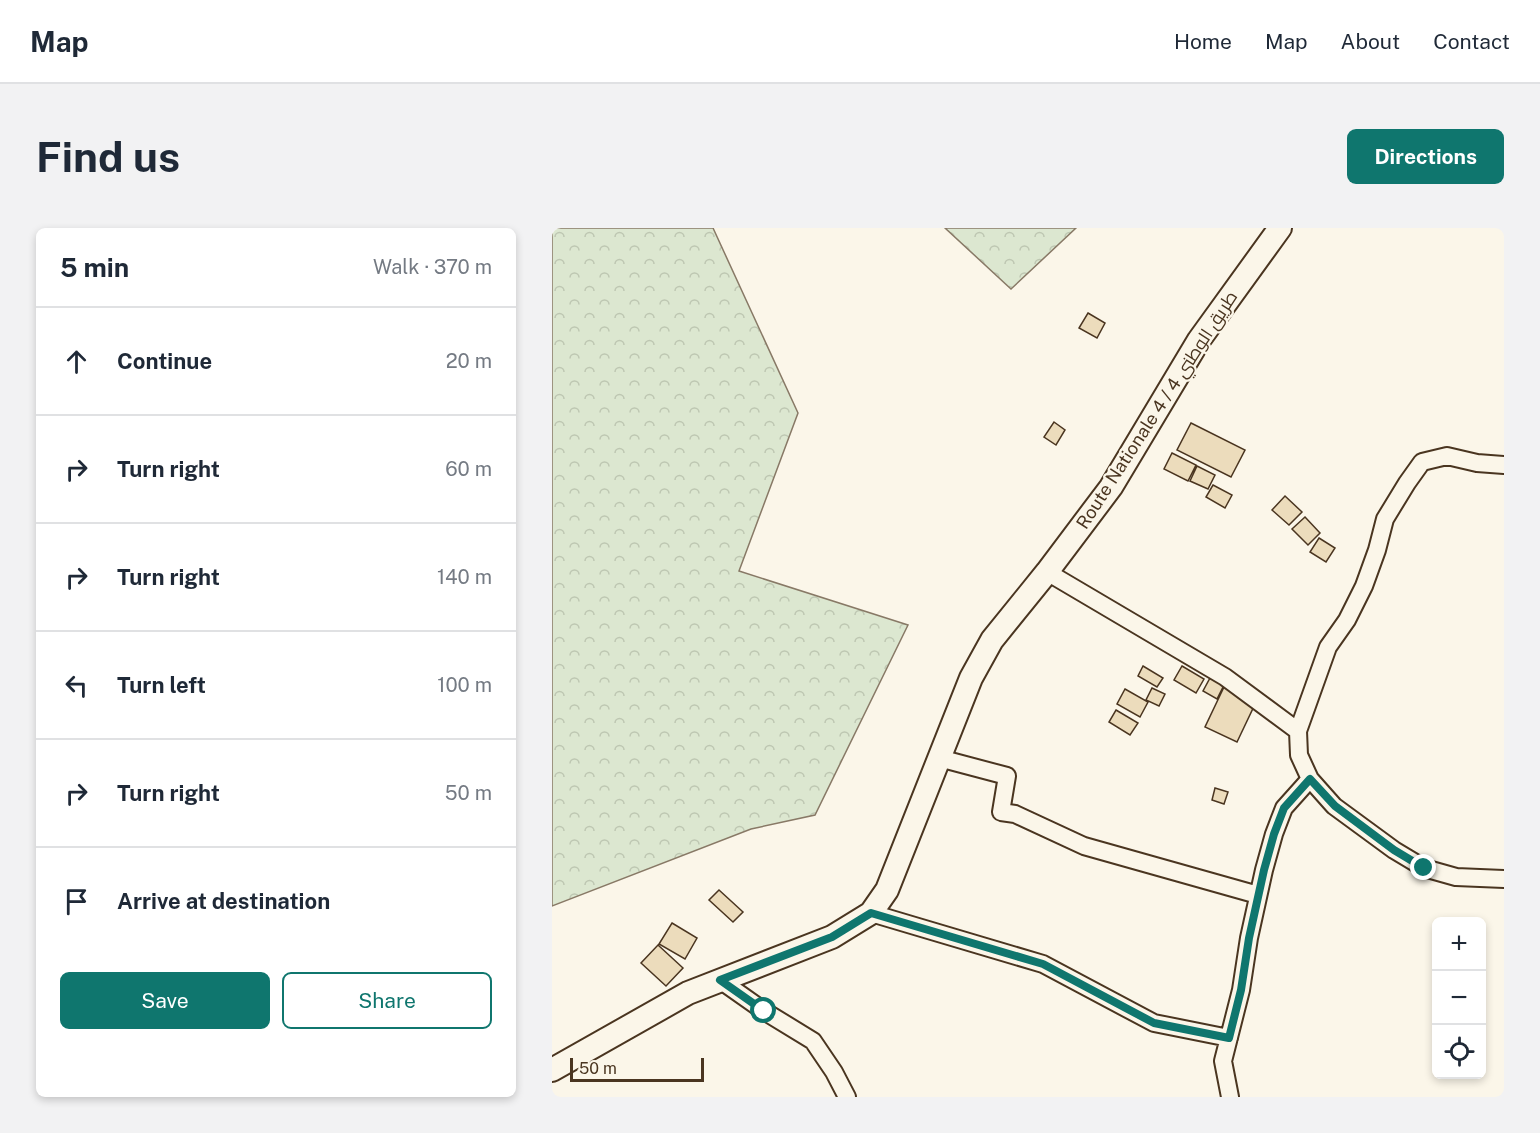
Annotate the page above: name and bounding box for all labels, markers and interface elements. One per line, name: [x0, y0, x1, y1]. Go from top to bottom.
text: Map: [30, 25, 89, 58]
text: Home: [1174, 29, 1232, 54]
text: Map: [1265, 29, 1308, 54]
text: About: [1341, 29, 1400, 54]
text: Contact: [1433, 29, 1510, 54]
button: Directions: [1347, 129, 1504, 184]
text: Find us: [36, 132, 180, 181]
text: 5 min: [60, 252, 129, 283]
text: Walk · 370 m: [373, 255, 492, 279]
street label: Route Nationale 4 / طريق الوطني 4: [1072, 287, 1245, 535]
icon: ahead: [60, 345, 93, 378]
text: Continue: [117, 348, 212, 374]
text: 20 m: [446, 349, 492, 373]
icon: right: [60, 453, 93, 486]
text: Turn right: [117, 456, 220, 482]
text: 60 m: [445, 457, 492, 481]
icon: right: [60, 561, 93, 594]
text: Turn right: [117, 564, 220, 590]
text: 140 m: [437, 565, 492, 589]
icon: left: [60, 669, 93, 702]
text: Turn left: [117, 672, 206, 698]
text: 100 m: [437, 673, 492, 697]
icon: right: [60, 777, 93, 810]
text: Turn right: [117, 780, 220, 806]
text: 50 m: [445, 781, 492, 805]
route end: [1410, 854, 1436, 880]
icon: arrive: [60, 885, 93, 918]
text: Arrive at destination: [117, 888, 330, 914]
map controls: [1432, 917, 1486, 1079]
button: +: [1432, 917, 1486, 971]
button: −: [1432, 971, 1486, 1025]
button: Save: [60, 972, 270, 1029]
button: Share: [282, 972, 492, 1029]
route start: [750, 997, 776, 1023]
button: locate: [1432, 1025, 1486, 1079]
scale bar: [570, 1055, 704, 1082]
text: 50 m: [579, 1059, 617, 1078]

